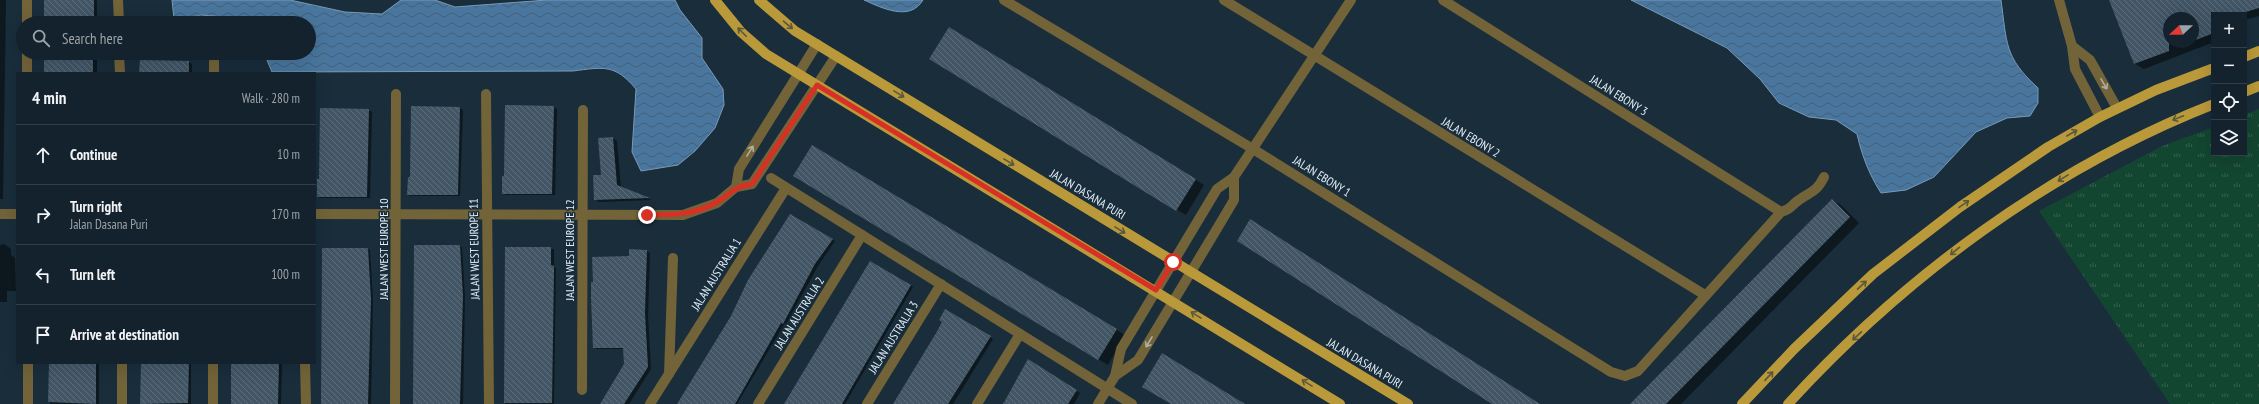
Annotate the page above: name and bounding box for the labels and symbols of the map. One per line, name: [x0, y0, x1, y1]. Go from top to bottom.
north arrow: [2163, 12, 2199, 48]
one-way arrow: [783, 21, 794, 30]
one-way arrow: [737, 27, 747, 37]
street label: JALAN EBONY 3: [1586, 71, 1651, 119]
one-way arrow: [2100, 78, 2108, 90]
one-way arrow: [893, 90, 904, 98]
street label: JALAN EBONY 2: [1438, 113, 1503, 160]
one-way arrow: [2172, 115, 2184, 123]
one-way arrow: [2066, 128, 2078, 136]
one-way arrow: [747, 145, 755, 157]
street label: JALAN EBONY 1: [1289, 152, 1354, 200]
one-way arrow: [1004, 158, 1015, 166]
street label: JALAN DASANA PURI: [1047, 165, 1128, 222]
one-way arrow: [2057, 175, 2069, 183]
street label: JALAN WEST EUROPE 10: [376, 198, 391, 301]
street label: JALAN WEST EUROPE 11: [466, 198, 482, 301]
street label: JALAN WEST EUROPE 12: [562, 199, 577, 302]
one-way arrow: [1958, 200, 1969, 208]
route end: [638, 206, 656, 224]
one-way arrow: [1114, 226, 1126, 234]
street label: JALAN AUSTRALIA 1: [687, 235, 744, 314]
one-way arrow: [1950, 247, 1961, 256]
route start: [1164, 253, 1182, 271]
street label: JALAN AUSTRALIA 2: [770, 274, 827, 353]
one-way arrow: [1857, 280, 1867, 290]
street label: JALAN AUSTRALIA 3: [864, 298, 921, 377]
one-way arrow: [1191, 311, 1202, 319]
one-way arrow: [1852, 331, 1862, 340]
street label: JALAN DASANA PURI: [1324, 334, 1405, 391]
one-way arrow: [1144, 336, 1152, 348]
one-way arrow: [1764, 371, 1774, 381]
one-way arrow: [1301, 379, 1313, 387]

